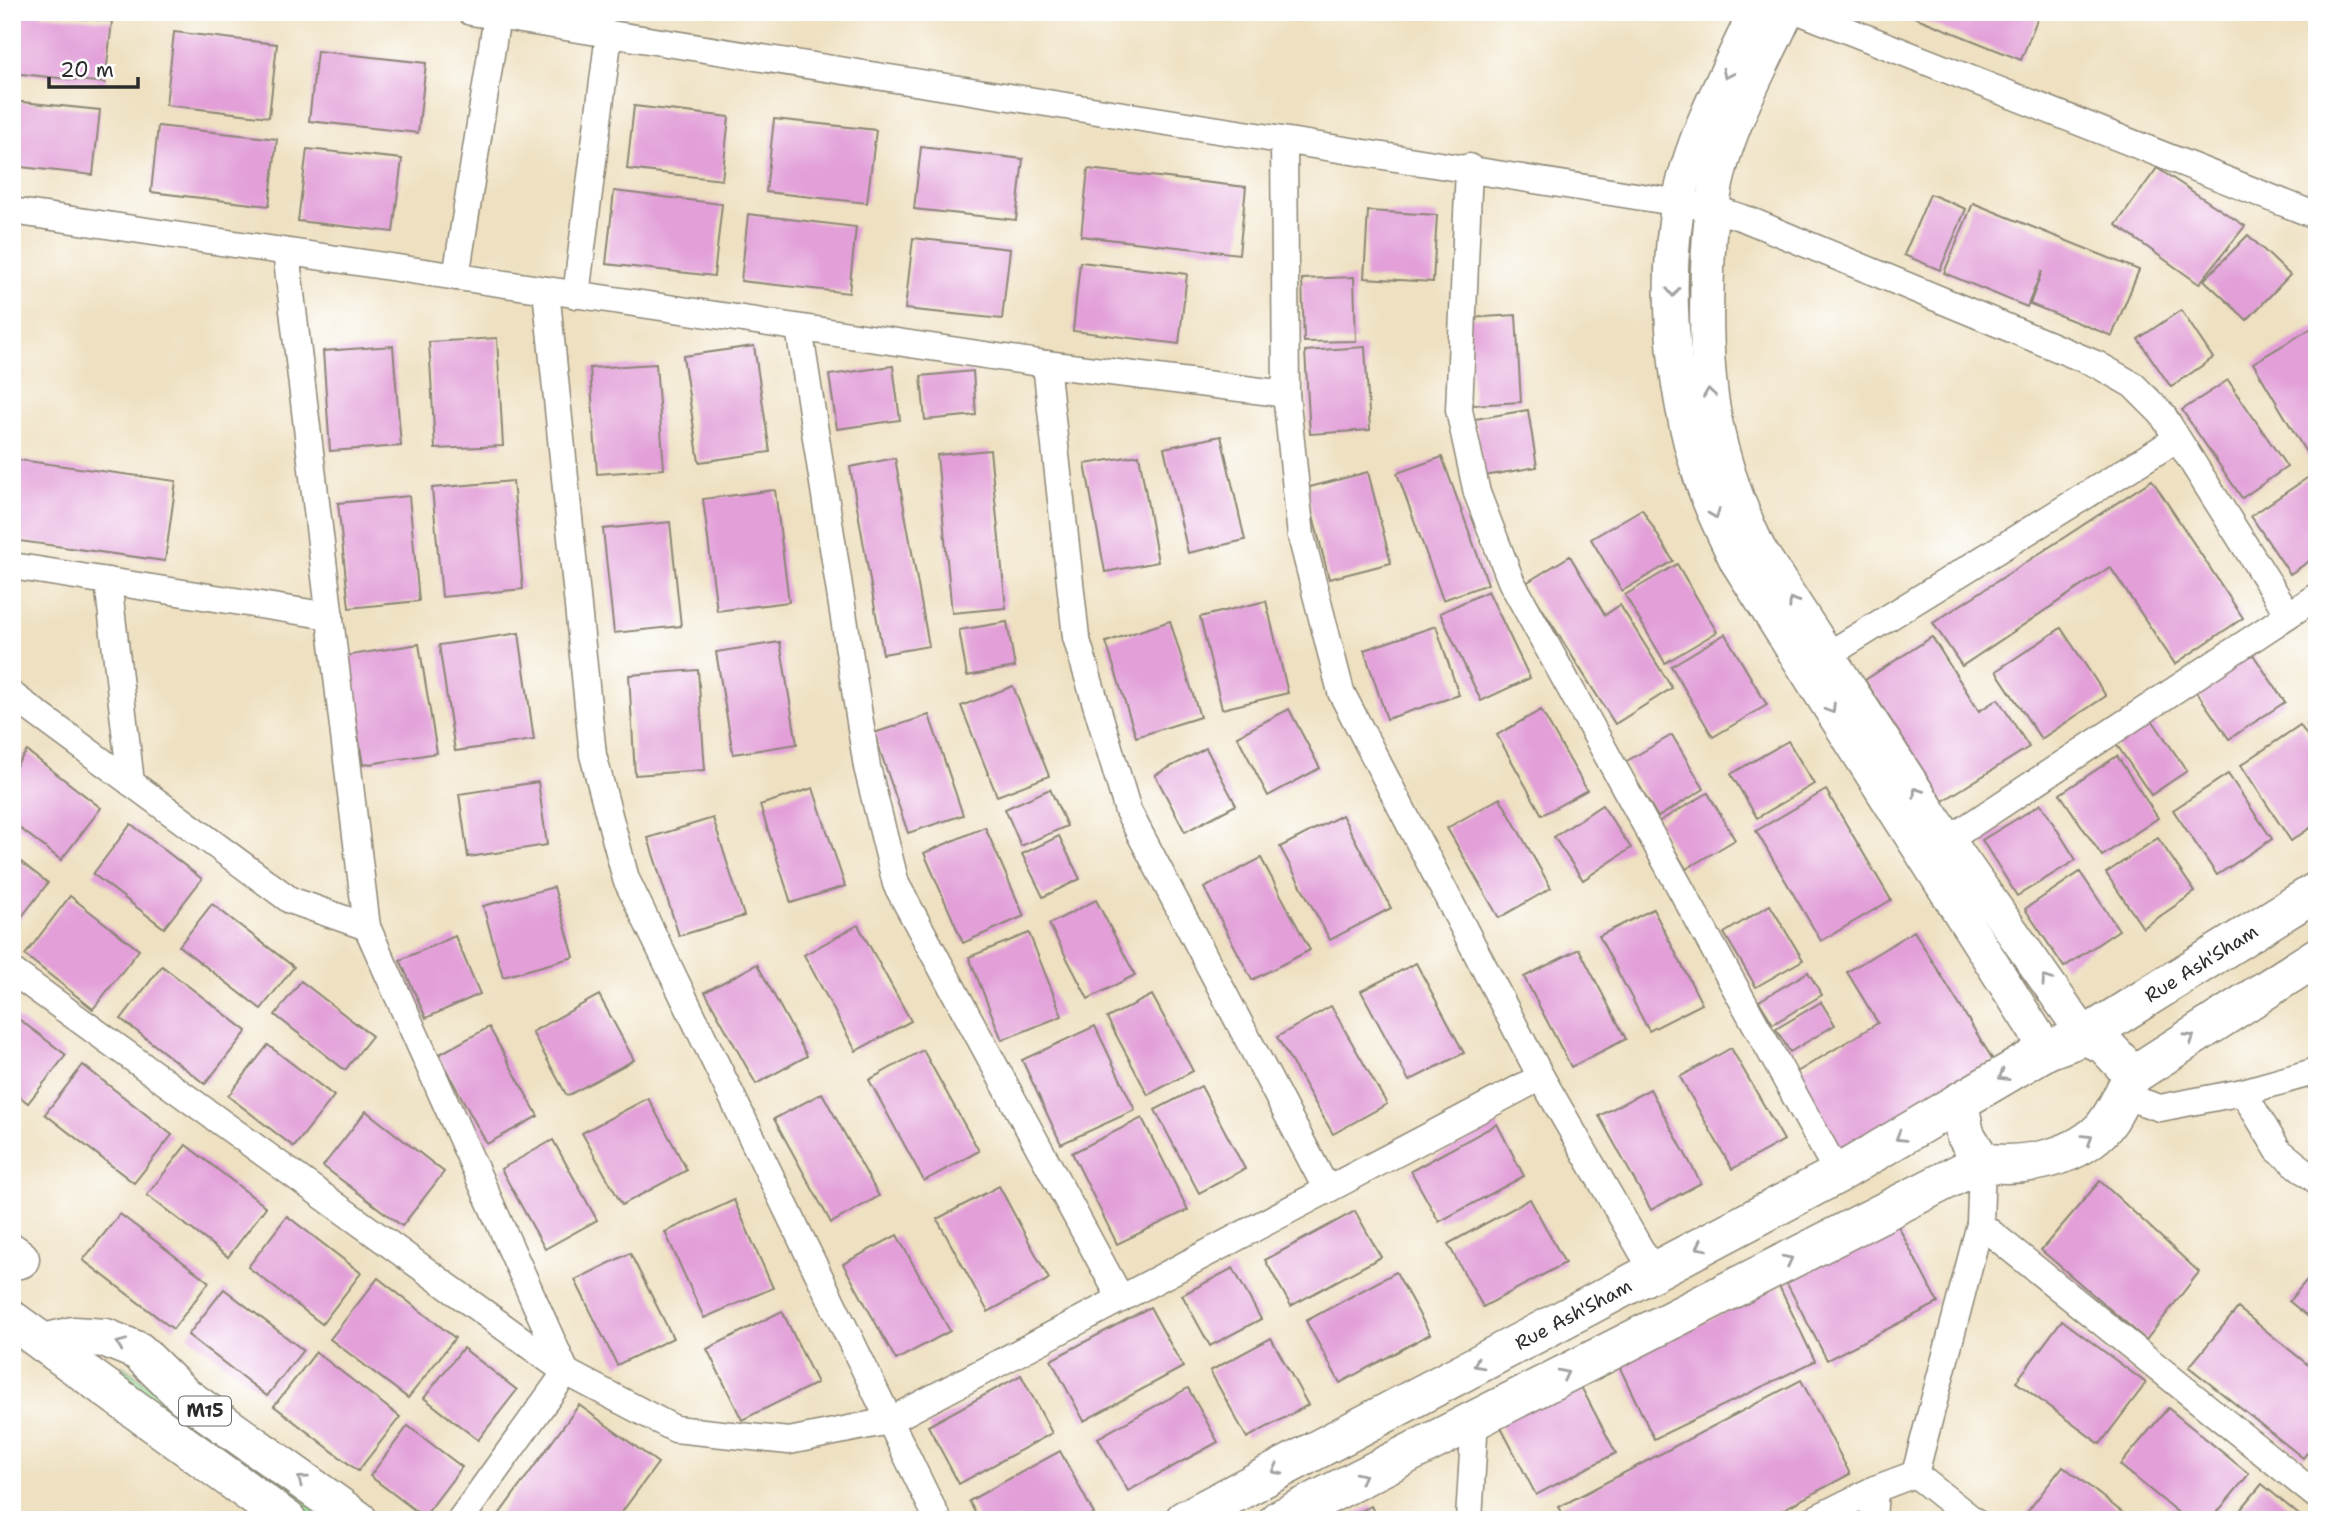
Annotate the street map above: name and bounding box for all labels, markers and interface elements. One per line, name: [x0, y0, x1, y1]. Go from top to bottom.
scale bar: [49, 46, 138, 90]
text: 20 m: [60, 56, 114, 84]
one-way arrow: [1721, 67, 1735, 79]
one-way arrow: [1665, 287, 1681, 298]
one-way arrow: [1702, 387, 1717, 399]
one-way arrow: [1706, 508, 1720, 520]
one-way arrow: [1788, 596, 1801, 609]
one-way arrow: [1823, 702, 1836, 715]
one-way arrow: [1912, 787, 1925, 800]
street label: Rue Ash'Sham: [2140, 919, 2263, 1008]
one-way arrow: [2042, 975, 2054, 988]
one-way arrow: [2183, 1034, 2196, 1047]
one-way arrow: [1997, 1068, 2010, 1081]
one-way arrow: [1895, 1128, 1908, 1141]
one-way arrow: [2080, 1135, 2093, 1148]
one-way arrow: [1696, 1238, 1708, 1251]
one-way arrow: [1781, 1255, 1793, 1269]
street label: Rue Ash'Sham: [1510, 1273, 1636, 1356]
one-way arrow: [116, 1338, 128, 1352]
one-way arrow: [1473, 1356, 1485, 1369]
one-way arrow: [1556, 1369, 1569, 1382]
road number: M15: [179, 1396, 231, 1426]
one-way arrow: [1272, 1462, 1284, 1476]
one-way arrow: [1354, 1472, 1366, 1486]
one-way arrow: [297, 1476, 310, 1488]

